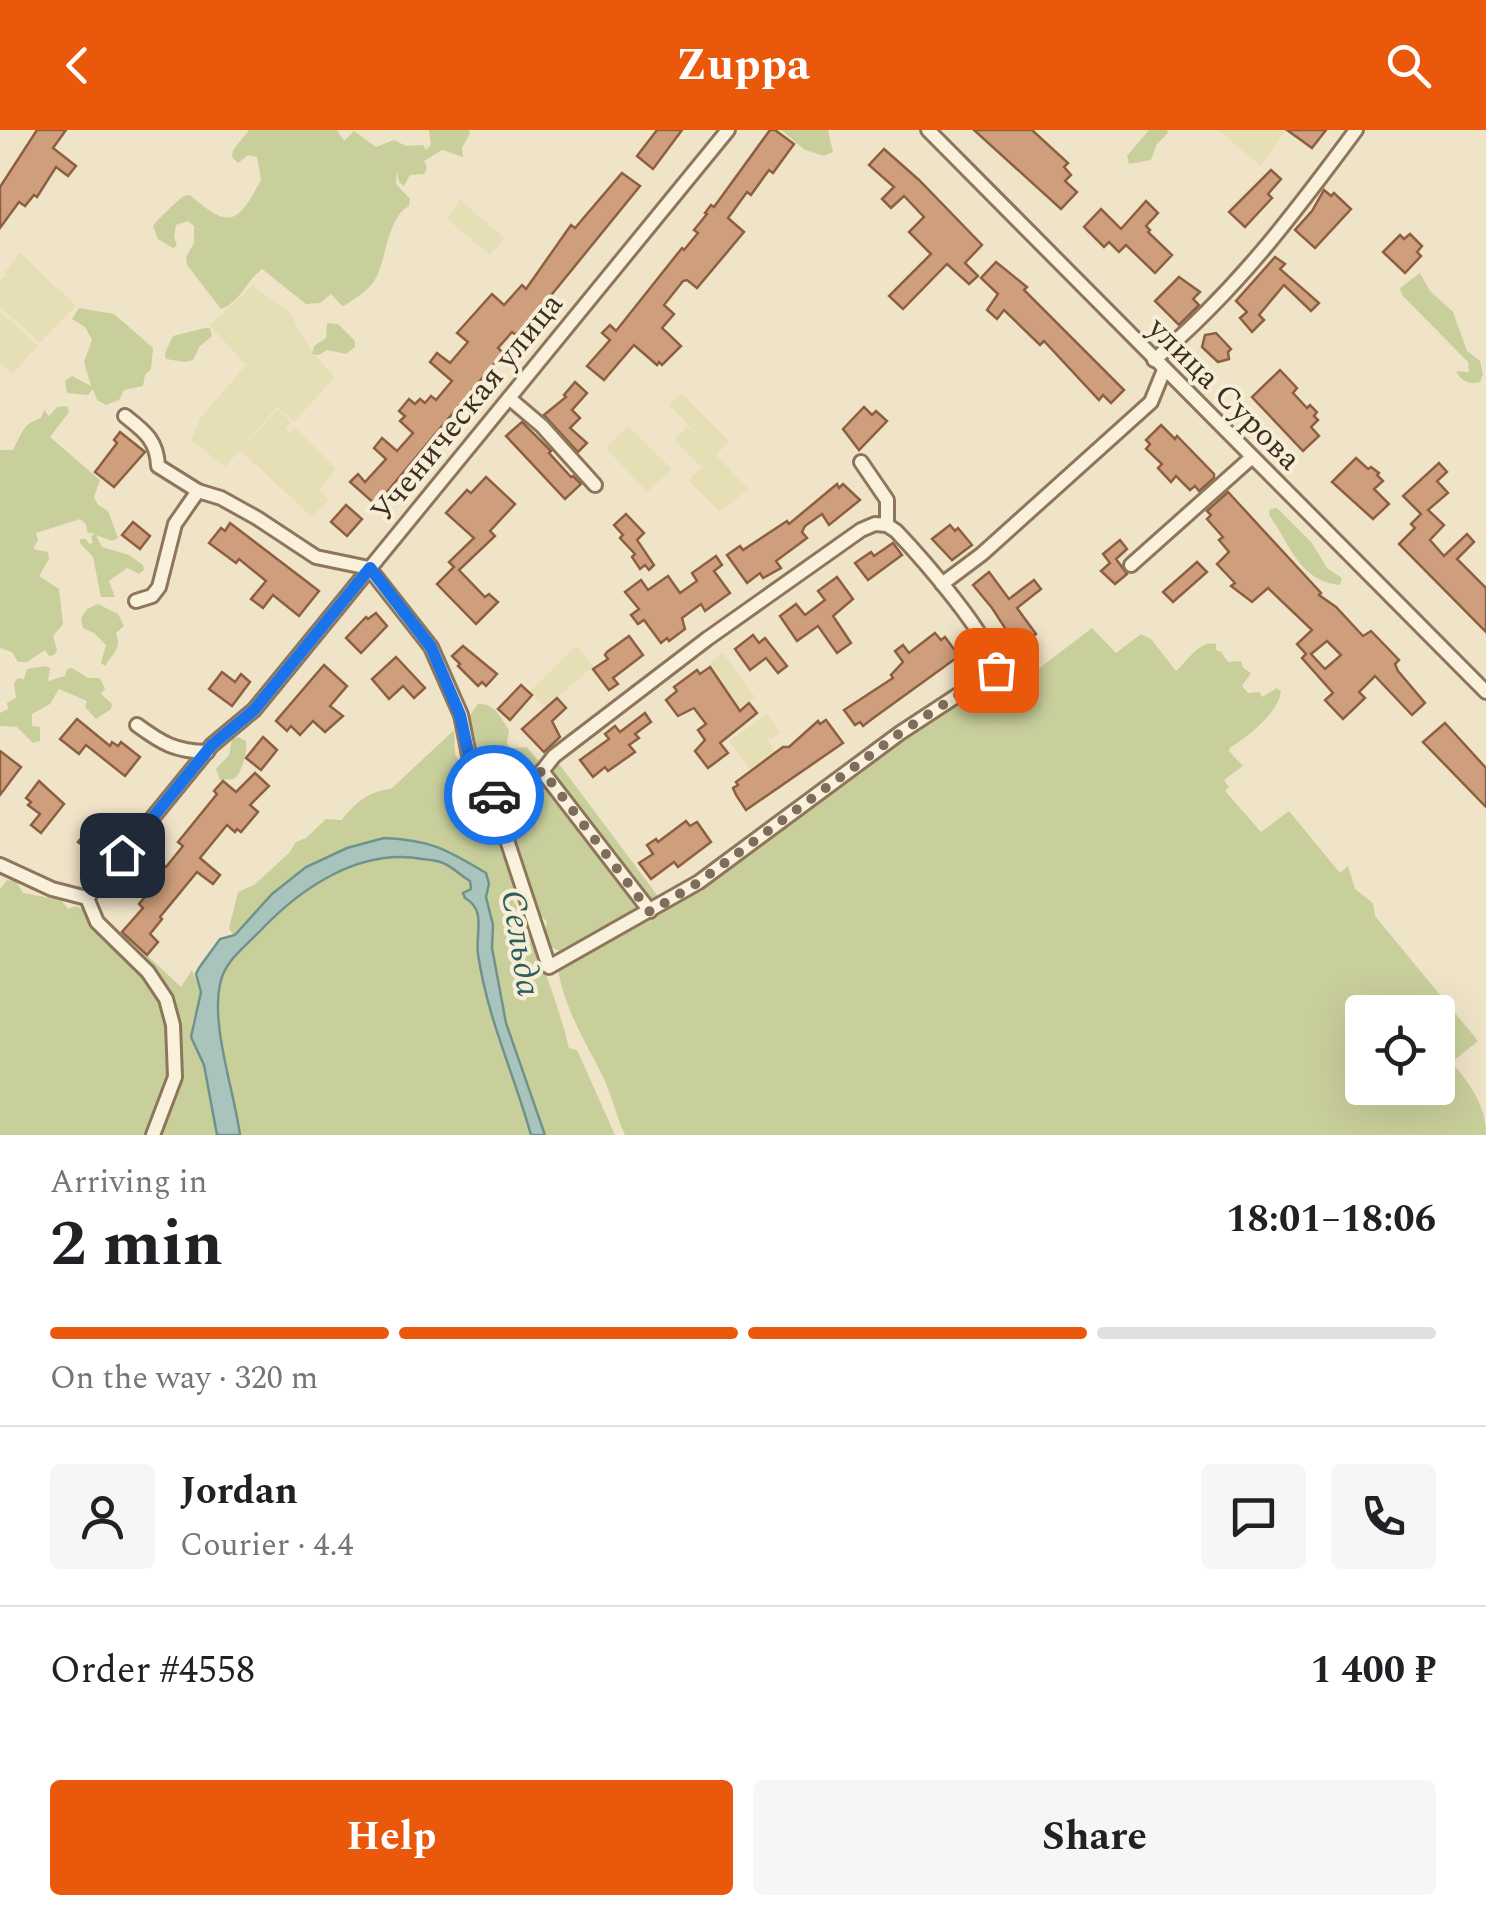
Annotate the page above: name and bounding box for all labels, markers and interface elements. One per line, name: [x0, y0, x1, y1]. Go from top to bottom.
text: Zuppa: [676, 31, 810, 100]
icon: back: [50, 38, 105, 93]
icon: search: [1381, 38, 1436, 93]
street label: Ученическая улица: [359, 282, 576, 534]
street label: улица Сурова: [1135, 305, 1313, 483]
pin: [954, 628, 1039, 713]
icon: bag: [969, 643, 1024, 698]
courier: [444, 745, 544, 845]
icon: car: [467, 768, 522, 823]
pin: [80, 813, 165, 898]
icon: home: [95, 828, 150, 883]
water label: Сельда: [486, 886, 555, 1001]
map controls: [1345, 995, 1455, 1105]
button: locate: [1345, 995, 1455, 1105]
text: Arriving in: [50, 1158, 207, 1207]
text: 18:01–18:06: [1226, 1191, 1436, 1249]
text: 2 min: [50, 1195, 223, 1294]
text: On the way · 320 m: [50, 1354, 318, 1403]
text: Jordan: [180, 1463, 298, 1521]
button: person: [50, 1464, 155, 1569]
button: chat: [1201, 1464, 1306, 1569]
button: phone: [1331, 1464, 1436, 1569]
text: Courier · 4.4: [180, 1521, 353, 1570]
text: Order #4558: [50, 1642, 255, 1700]
text: 1 400 ₽: [1310, 1642, 1436, 1700]
button: Help: [50, 1780, 733, 1895]
button: Share: [753, 1780, 1436, 1895]

